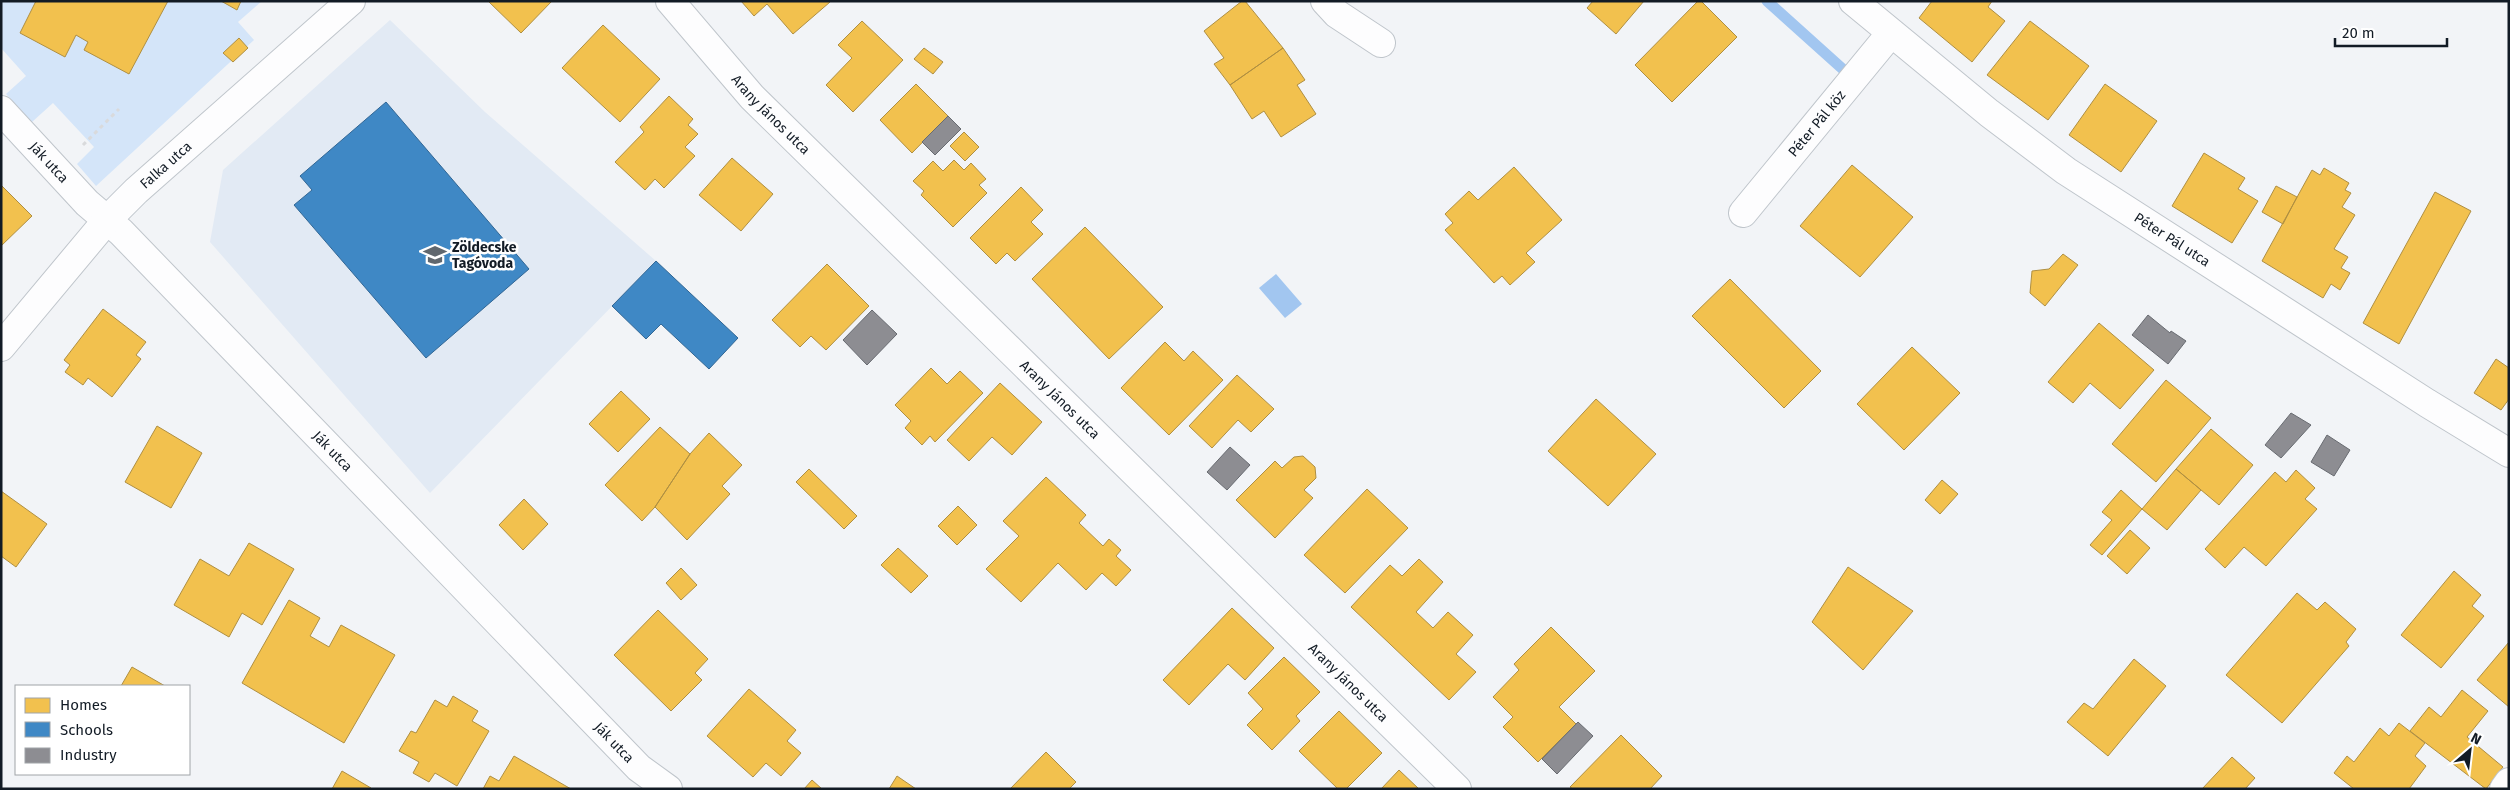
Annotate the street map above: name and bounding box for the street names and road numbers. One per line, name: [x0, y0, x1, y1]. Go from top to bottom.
street label: Arany János utca: [728, 71, 813, 158]
street label: Péter Pál köz: [1785, 87, 1849, 160]
street label: Ják utca: [26, 138, 72, 187]
street label: Falka utca: [137, 138, 195, 192]
street label: Péter Pál utca: [2131, 209, 2213, 270]
street label: Arany János utca: [1016, 357, 1103, 443]
street label: Ják utca: [309, 428, 356, 475]
street label: Arany János utca: [1305, 640, 1392, 726]
street label: Ják utca: [590, 719, 637, 767]

